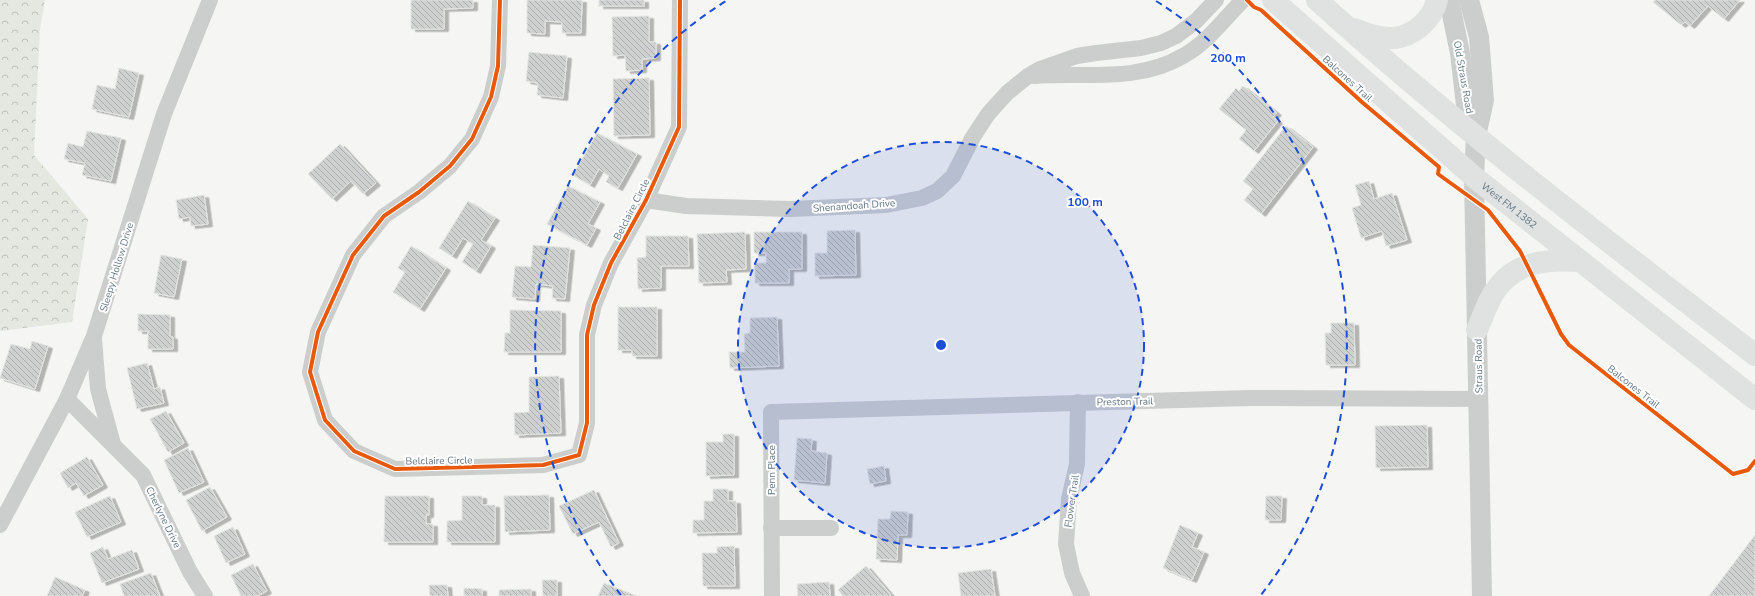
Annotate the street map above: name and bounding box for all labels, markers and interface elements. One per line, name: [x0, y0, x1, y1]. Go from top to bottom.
street label: Old Straus Road: [1450, 40, 1476, 115]
text: 200 m: [1210, 50, 1246, 66]
street label: Balcones Trail: [1319, 53, 1375, 105]
street label: Belclaire Circle: [610, 176, 653, 243]
street label: West FM 1382: [1478, 179, 1540, 232]
text: 100 m: [1067, 194, 1103, 210]
street label: Shenandoah Drive: [812, 196, 896, 216]
street label: Sleepy Hollow Drive: [97, 221, 137, 314]
centre of rings: [934, 338, 948, 352]
street label: Straus Road: [1472, 338, 1486, 393]
street label: Balcones Trail: [1604, 362, 1662, 412]
street label: Preston Trail: [1097, 395, 1153, 409]
street label: Penn Place: [765, 445, 779, 495]
street label: Belclaire Circle: [405, 453, 473, 469]
street label: Flower Trail: [1061, 474, 1083, 528]
street label: Cherlyne Drive: [142, 484, 184, 550]

